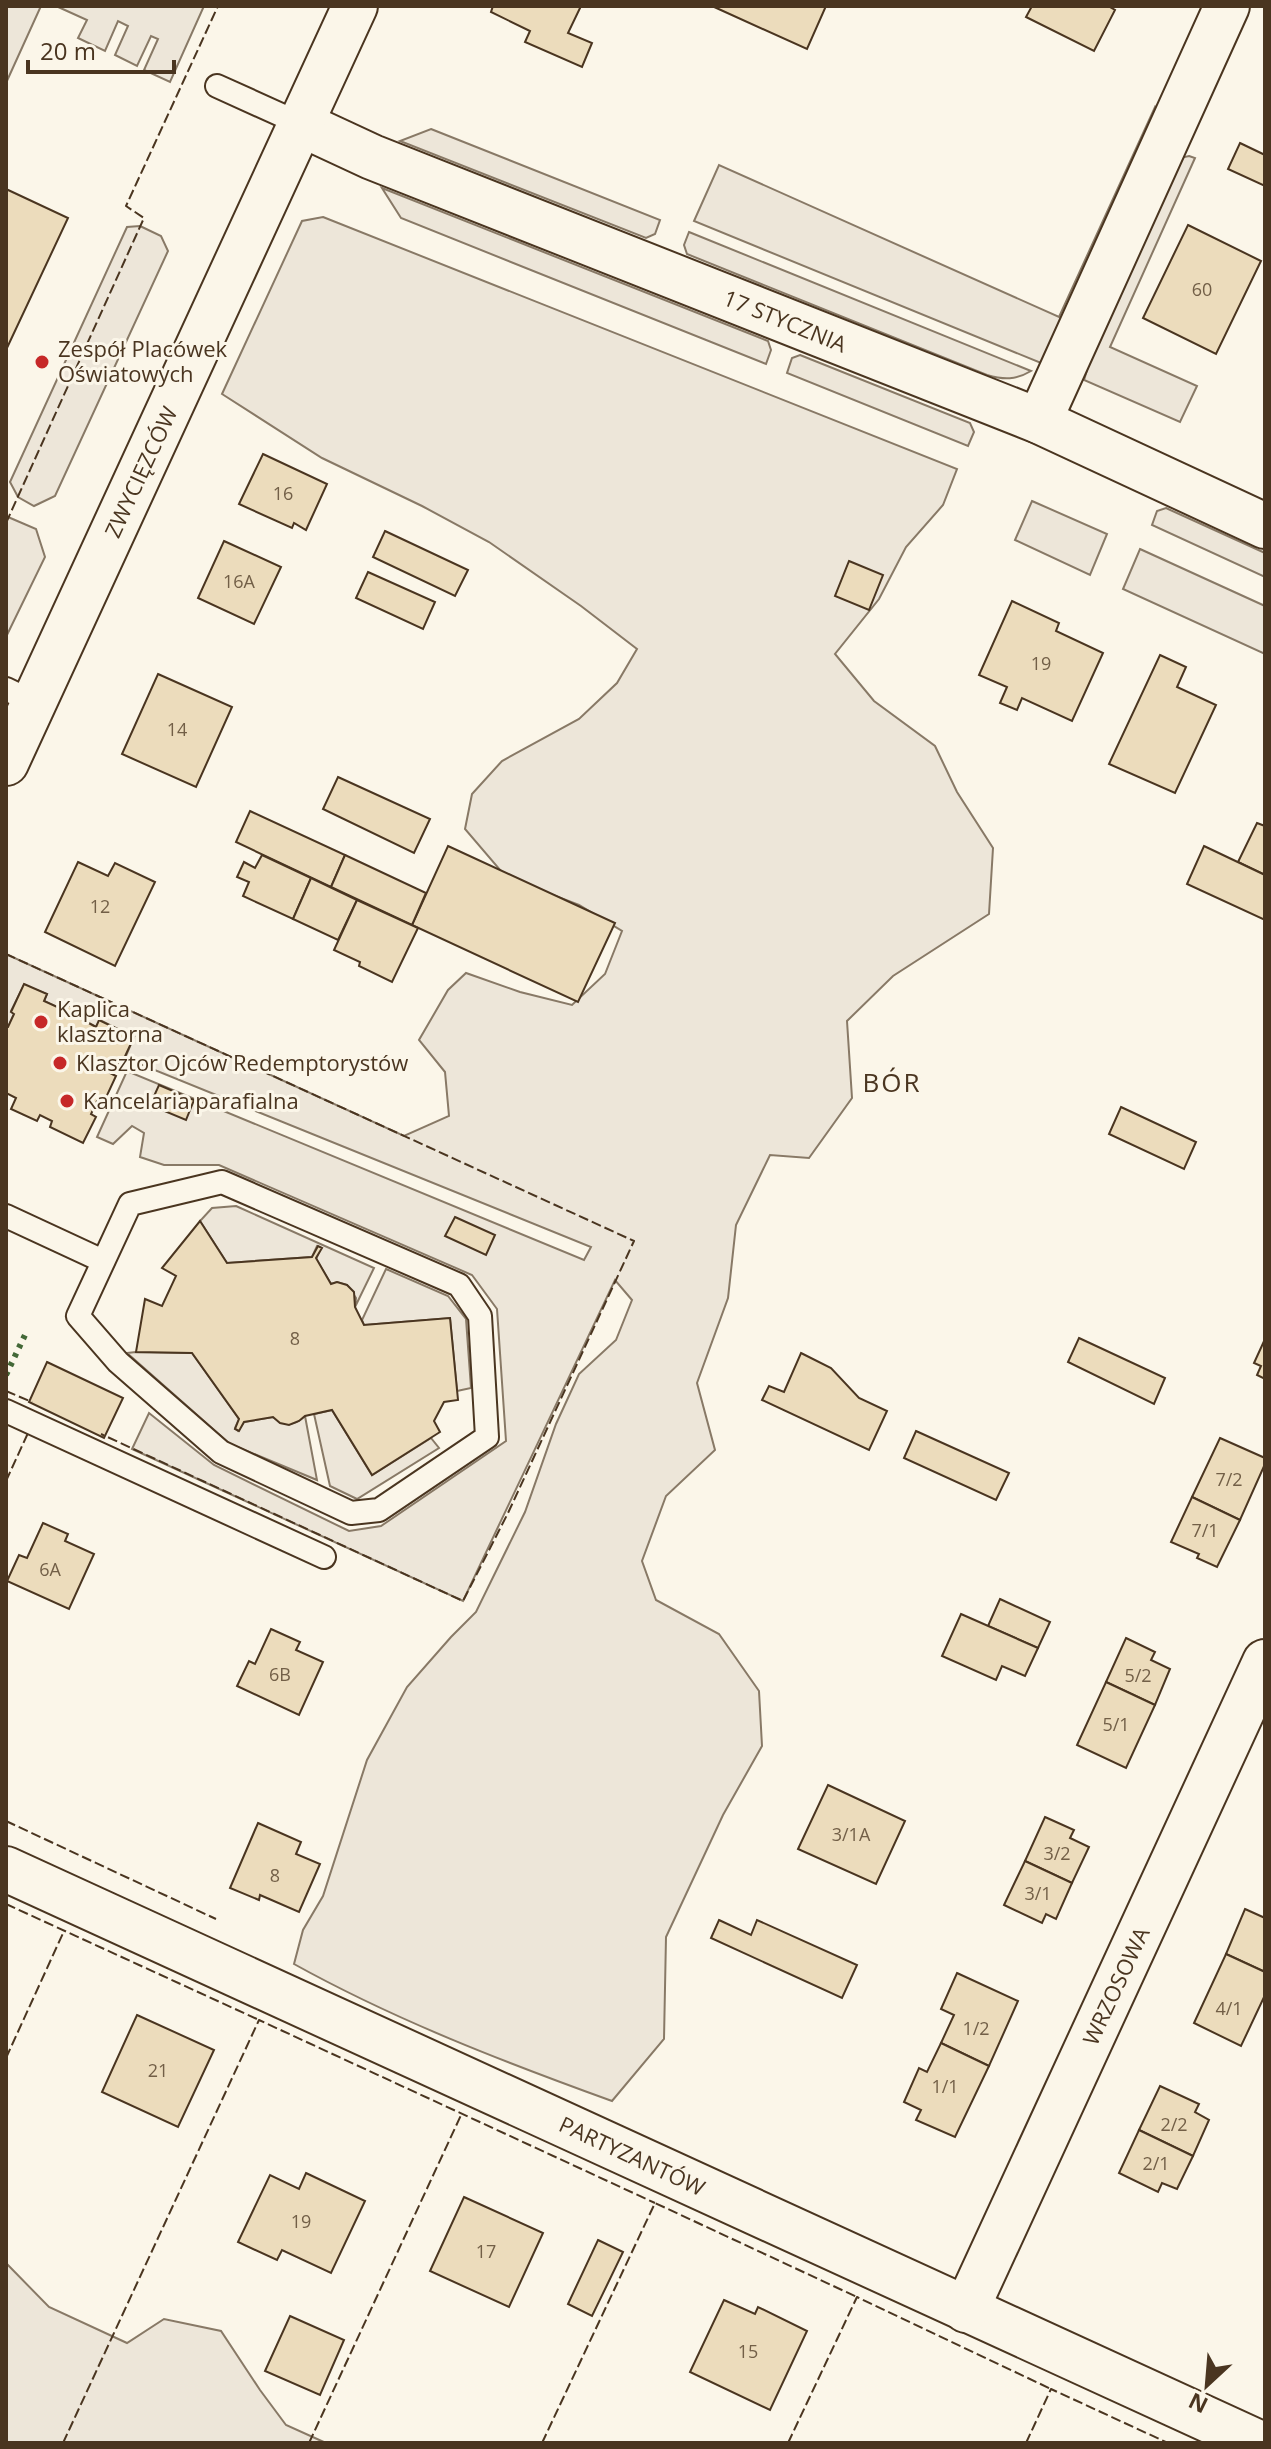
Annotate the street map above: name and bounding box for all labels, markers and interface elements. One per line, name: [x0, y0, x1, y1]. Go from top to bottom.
scale bar: [28, 24, 174, 74]
text: 20 m: [40, 34, 96, 67]
house number: 60: [1192, 277, 1212, 301]
street label: 17 STYCZNIA: [719, 282, 852, 358]
place label: Zespół Placówek Oświatowych: [58, 333, 228, 388]
marker: Zespół Placówek Oświatowych: [33, 353, 51, 371]
street label: ZWYCIĘZCÓW: [97, 401, 184, 542]
house number: 16: [273, 481, 293, 505]
house number: 16A: [223, 569, 256, 593]
house number: 19: [1031, 651, 1051, 675]
house number: 14: [167, 717, 187, 741]
house number: 12: [90, 894, 110, 918]
place label: Kaplica klasztorna: [57, 993, 163, 1048]
marker: Kaplica klasztorna: [32, 1013, 50, 1031]
place label: Klasztor Ojców Redemptorystów: [76, 1047, 408, 1077]
marker: Klasztor Ojców Redemptorystów: [51, 1054, 69, 1072]
district label: BÓR: [862, 1064, 922, 1100]
place label: Kancelaria parafialna: [83, 1085, 299, 1115]
marker: Kancelaria parafialna: [58, 1092, 76, 1110]
house number: 8: [290, 1326, 300, 1350]
house number: 7/2: [1215, 1467, 1243, 1491]
house number: 7/1: [1191, 1518, 1219, 1542]
house number: 6A: [39, 1557, 61, 1581]
house number: 6B: [269, 1662, 291, 1686]
house number: 5/2: [1124, 1663, 1152, 1687]
house number: 5/1: [1102, 1712, 1130, 1736]
house number: 3/1A: [832, 1822, 871, 1846]
house number: 3/2: [1043, 1841, 1071, 1865]
house number: 8: [270, 1863, 280, 1887]
house number: 3/1: [1024, 1881, 1052, 1905]
street label: WRZOSOWA: [1075, 1922, 1156, 2049]
house number: 4/1: [1215, 1996, 1243, 2020]
house number: 1/2: [962, 2016, 990, 2040]
house number: 21: [148, 2058, 168, 2082]
house number: 1/1: [931, 2074, 959, 2098]
street label: PARTYZANTÓW: [555, 2108, 710, 2202]
house number: 2/2: [1160, 2112, 1188, 2136]
house number: 2/1: [1142, 2151, 1170, 2175]
house number: 19: [291, 2209, 311, 2233]
house number: 17: [476, 2239, 496, 2263]
house number: 15: [738, 2339, 758, 2363]
north arrow: [1167, 2345, 1247, 2425]
text: N: [1183, 2386, 1212, 2421]

